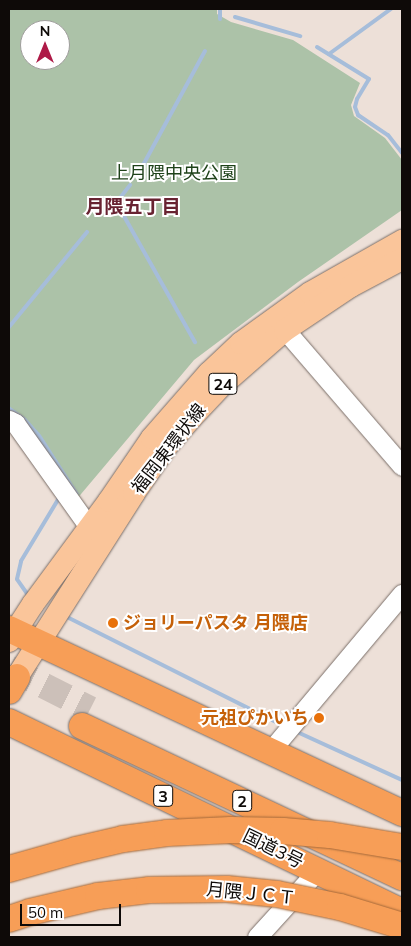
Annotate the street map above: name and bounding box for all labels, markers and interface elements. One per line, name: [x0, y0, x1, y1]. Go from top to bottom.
north arrow: [20, 20, 70, 70]
text: N: [40, 22, 50, 40]
park label: 上月隈中央公園: [111, 162, 237, 184]
district label: 月隈五丁目: [86, 196, 180, 218]
road number: 24: [208, 370, 238, 398]
street label: 福岡東環状線: [127, 400, 211, 498]
place label: ジョリーパスタ 月隈店: [123, 612, 308, 634]
marker: ジョリーパスタ 月隈店: [107, 617, 119, 629]
place label: 元祖ぴかいち: [201, 707, 309, 729]
marker: 元祖ぴかいち: [313, 712, 325, 724]
road number: 3: [153, 782, 173, 809]
road number: 2: [232, 788, 252, 814]
street label: 国道3号: [239, 825, 307, 873]
street label: 月隈ＪＣＴ: [205, 879, 297, 909]
scale bar: [22, 894, 124, 926]
text: 50 m: [28, 903, 63, 922]

